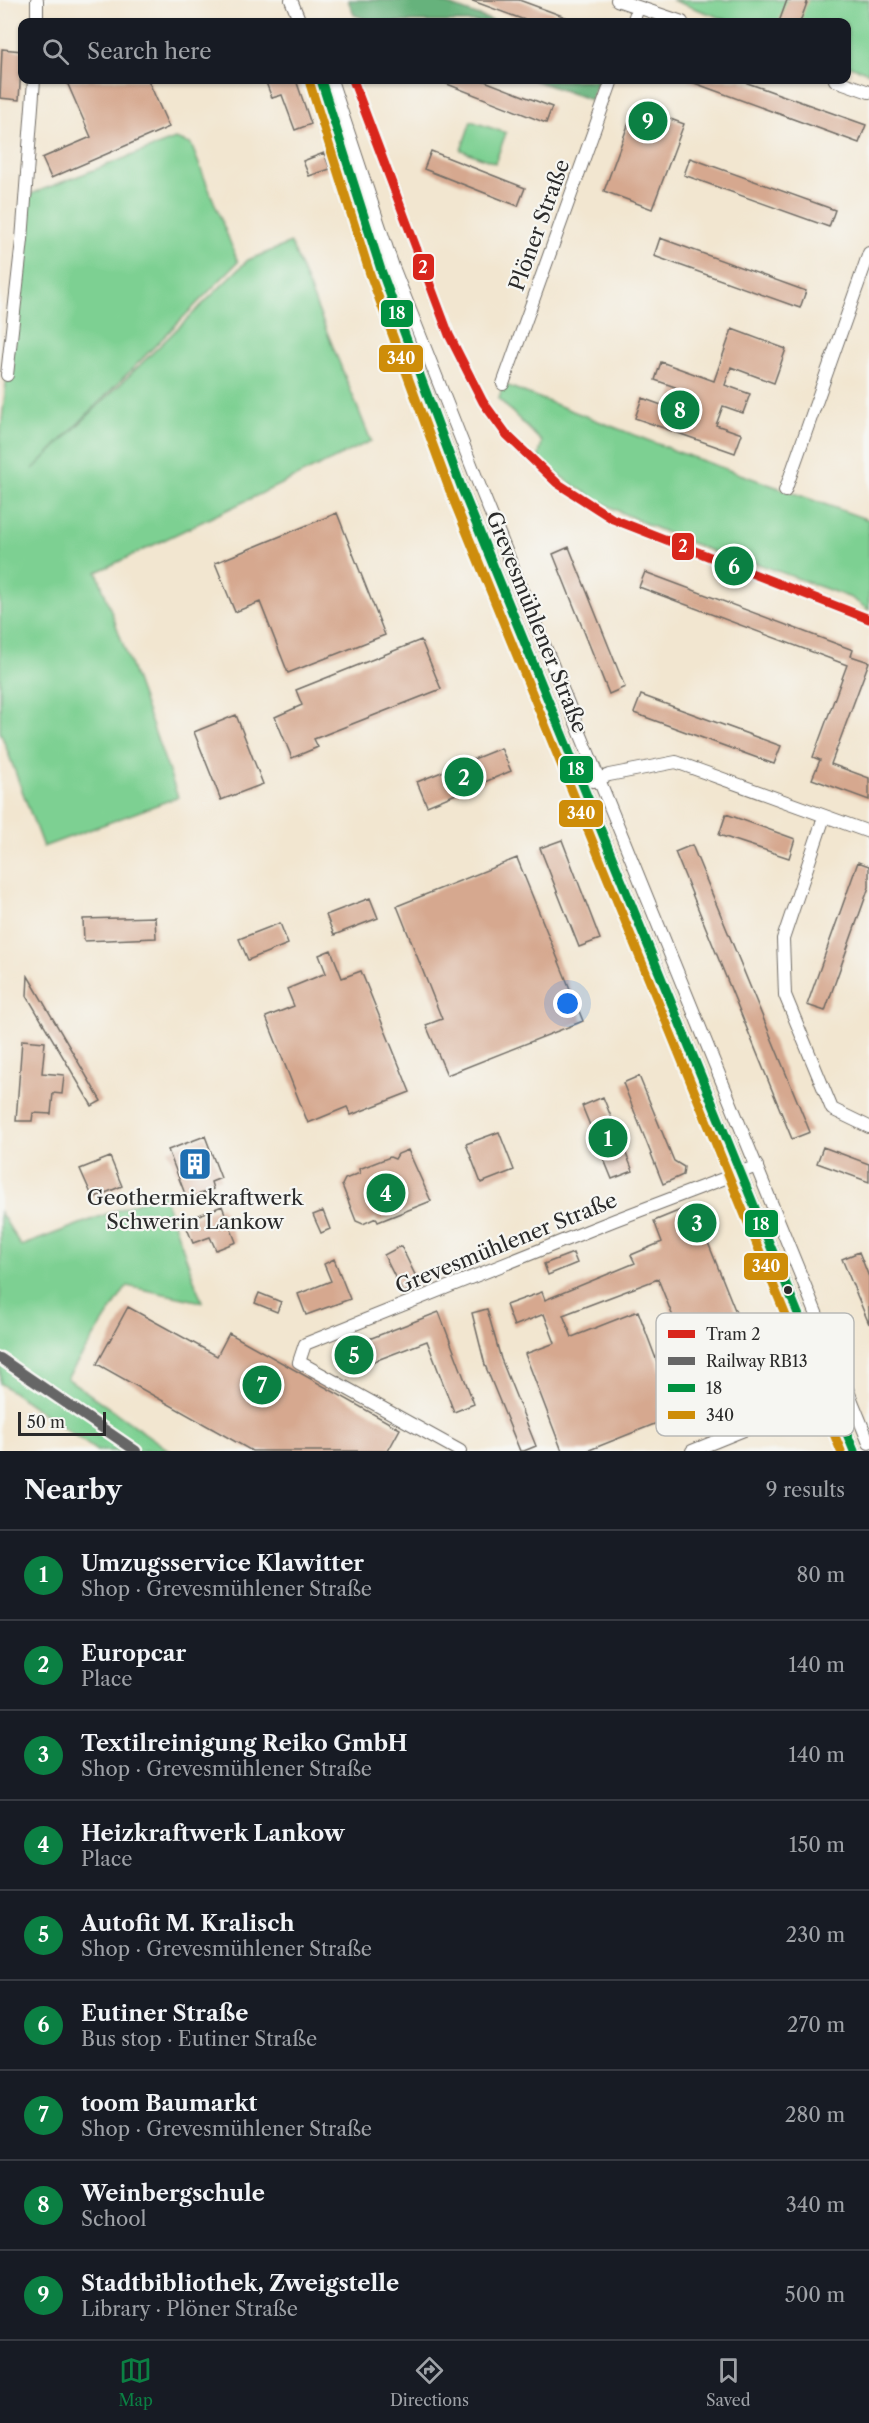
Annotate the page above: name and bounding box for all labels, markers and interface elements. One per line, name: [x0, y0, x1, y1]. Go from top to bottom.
search box: [18, 18, 851, 84]
icon: search: [39, 35, 72, 68]
text: Search here: [87, 38, 212, 65]
pin: 9: [628, 98, 668, 144]
street label: Plöner Straße: [504, 156, 574, 294]
line badge: 2: [412, 253, 435, 281]
text: 2: [418, 257, 428, 277]
line badge: 18: [380, 299, 414, 328]
text: 18: [388, 303, 406, 323]
line badge: 340: [378, 344, 424, 373]
text: 340: [387, 348, 415, 368]
pin: 8: [660, 388, 700, 432]
street label: Grevesmühlener Straße: [481, 507, 593, 737]
line badge: 2: [671, 532, 695, 561]
text: 2: [678, 536, 688, 556]
pin: 6: [714, 544, 754, 588]
pin: 2: [444, 754, 484, 800]
line badge: 18: [559, 755, 594, 784]
text: 18: [567, 759, 585, 779]
line badge: 340: [558, 799, 604, 828]
text: 340: [567, 803, 595, 823]
your location: [553, 989, 582, 1018]
pin: 1: [588, 1116, 628, 1160]
building icon: Geothermiekraftwerk Schwerin Lankow: [177, 1146, 213, 1182]
pin: 4: [366, 1170, 406, 1216]
place label: Geothermiekraftwerk Schwerin Lankow: [87, 1185, 304, 1234]
street label: Grevesmühlener Straße: [391, 1187, 621, 1299]
pin: 3: [678, 1200, 716, 1246]
line badge: 18: [744, 1209, 779, 1238]
text: 18: [752, 1214, 770, 1234]
line badge: 340: [743, 1252, 789, 1281]
text: 340: [752, 1256, 780, 1276]
unlabelled marker: [782, 1284, 794, 1296]
legend: [656, 1313, 854, 1436]
text: Tram 2: [706, 1324, 760, 1344]
pin: 5: [334, 1332, 374, 1378]
text: Railway RB13: [706, 1351, 808, 1371]
pin: 7: [242, 1362, 282, 1408]
text: 18: [706, 1378, 722, 1398]
text: 340: [706, 1405, 734, 1425]
scale bar: [18, 1409, 106, 1436]
text: 50 m: [27, 1412, 65, 1432]
text: Nearby: [24, 1474, 122, 1506]
text: 9 results: [766, 1478, 845, 1502]
text: Umzugsservice Klawitter: [81, 1550, 364, 1577]
text: 1: [39, 1563, 48, 1587]
text: 80 m: [797, 1563, 845, 1587]
text: Shop · Grevesmühlener Straße: [81, 1577, 372, 1601]
text: Europcar: [81, 1640, 186, 1667]
text: 2: [38, 1653, 49, 1677]
text: 140 m: [788, 1653, 845, 1677]
text: Place: [81, 1667, 132, 1691]
text: Textilreinigung Reiko GmbH: [81, 1730, 408, 1757]
text: 3: [38, 1743, 49, 1767]
text: 140 m: [788, 1743, 845, 1767]
text: Shop · Grevesmühlener Straße: [81, 1757, 372, 1781]
text: Heizkraftwerk Lankow: [81, 1820, 345, 1847]
text: 4: [38, 1833, 49, 1857]
text: 150 m: [789, 1833, 845, 1857]
text: Place: [81, 1847, 132, 1871]
text: Autofit M. Kralisch: [81, 1910, 294, 1937]
text: 5: [38, 1923, 49, 1947]
text: 230 m: [786, 1923, 845, 1947]
text: Shop · Grevesmühlener Straße: [81, 1937, 372, 1961]
text: Eutiner Straße: [81, 2000, 248, 2027]
text: 6: [38, 2013, 49, 2037]
text: 270 m: [787, 2013, 845, 2037]
text: Bus stop · Eutiner Straße: [81, 2027, 317, 2051]
text: toom Baumarkt: [81, 2090, 257, 2117]
text: 7: [38, 2103, 49, 2127]
text: 280 m: [785, 2103, 845, 2127]
text: Shop · Grevesmühlener Straße: [81, 2117, 372, 2141]
text: Weinbergschule: [81, 2180, 265, 2207]
text: 8: [37, 2193, 50, 2217]
text: 340 m: [786, 2193, 845, 2217]
text: School: [81, 2207, 146, 2231]
text: Stadtbibliothek, Zweigstelle: [81, 2270, 399, 2297]
text: 9: [38, 2283, 49, 2307]
text: 500 m: [785, 2283, 845, 2307]
text: Library · Plöner Straße: [81, 2297, 298, 2321]
tab: Map: [119, 2354, 153, 2410]
tab: Directions: [390, 2354, 469, 2410]
tab: Saved: [706, 2354, 750, 2410]

